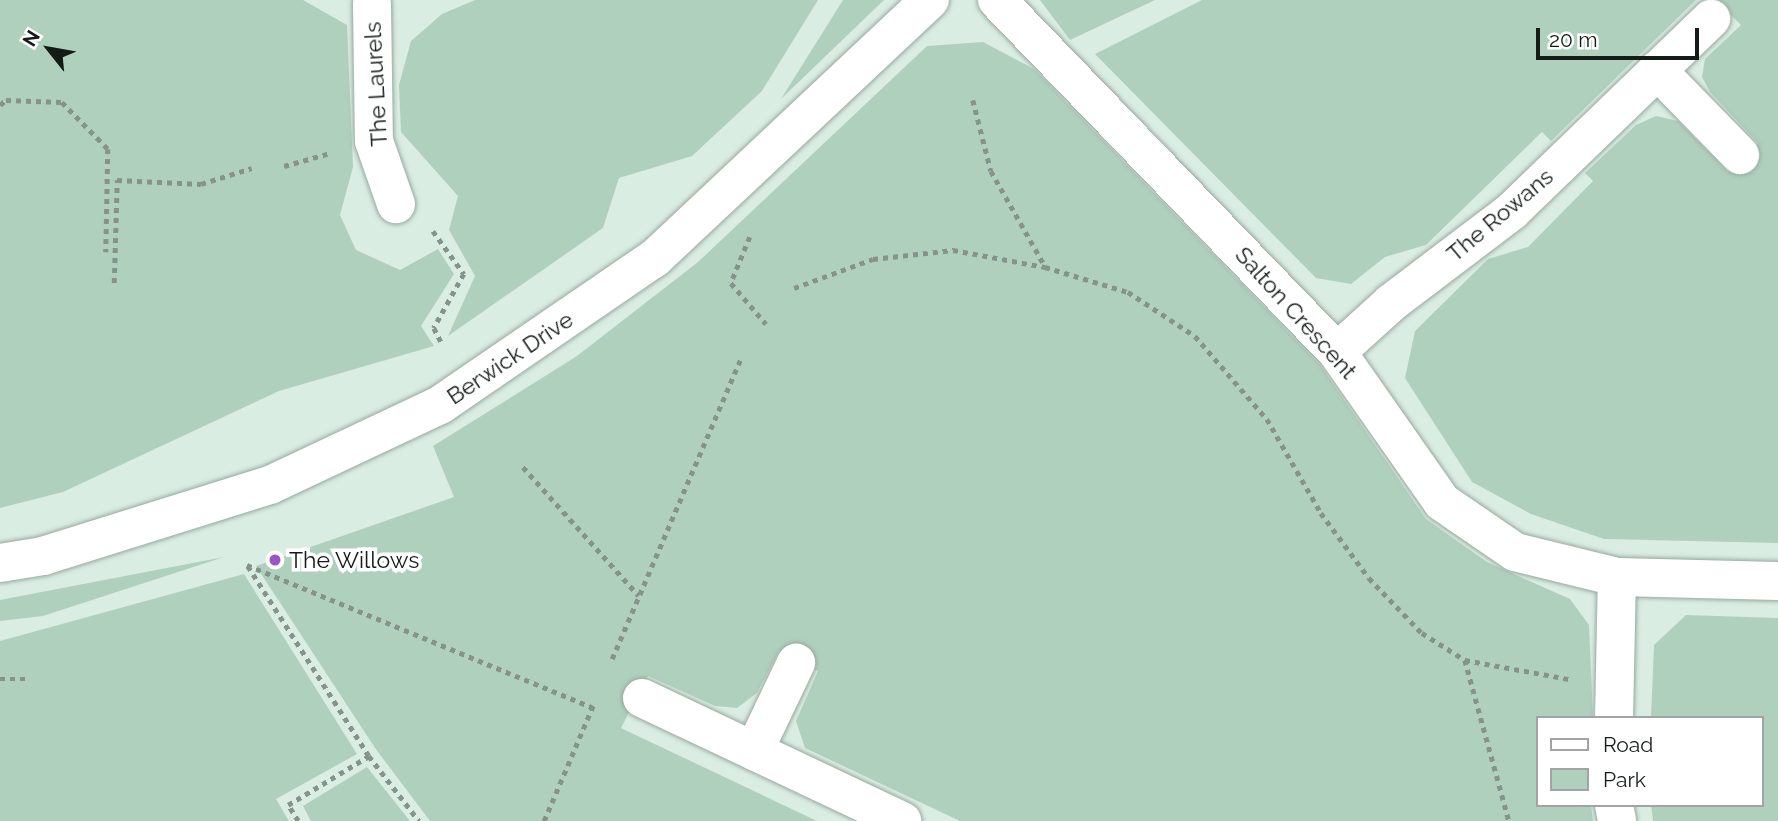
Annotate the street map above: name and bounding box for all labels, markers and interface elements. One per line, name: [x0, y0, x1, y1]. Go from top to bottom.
north arrow: [14, 14, 84, 84]
scale bar: [1540, 14, 1703, 58]
street label: The Laurels: [359, 21, 393, 147]
text: N: [18, 26, 44, 50]
text: 20 m: [1549, 27, 1597, 52]
street label: The Rowans: [1441, 163, 1559, 267]
street label: Salton Crescent: [1229, 241, 1363, 385]
street label: Berwick Drive: [442, 306, 578, 410]
place label: The Willows: [289, 546, 420, 574]
marker: The Willows: [267, 552, 283, 568]
legend: [1536, 716, 1764, 807]
text: Road: [1603, 732, 1653, 757]
text: Park: [1603, 767, 1646, 792]

